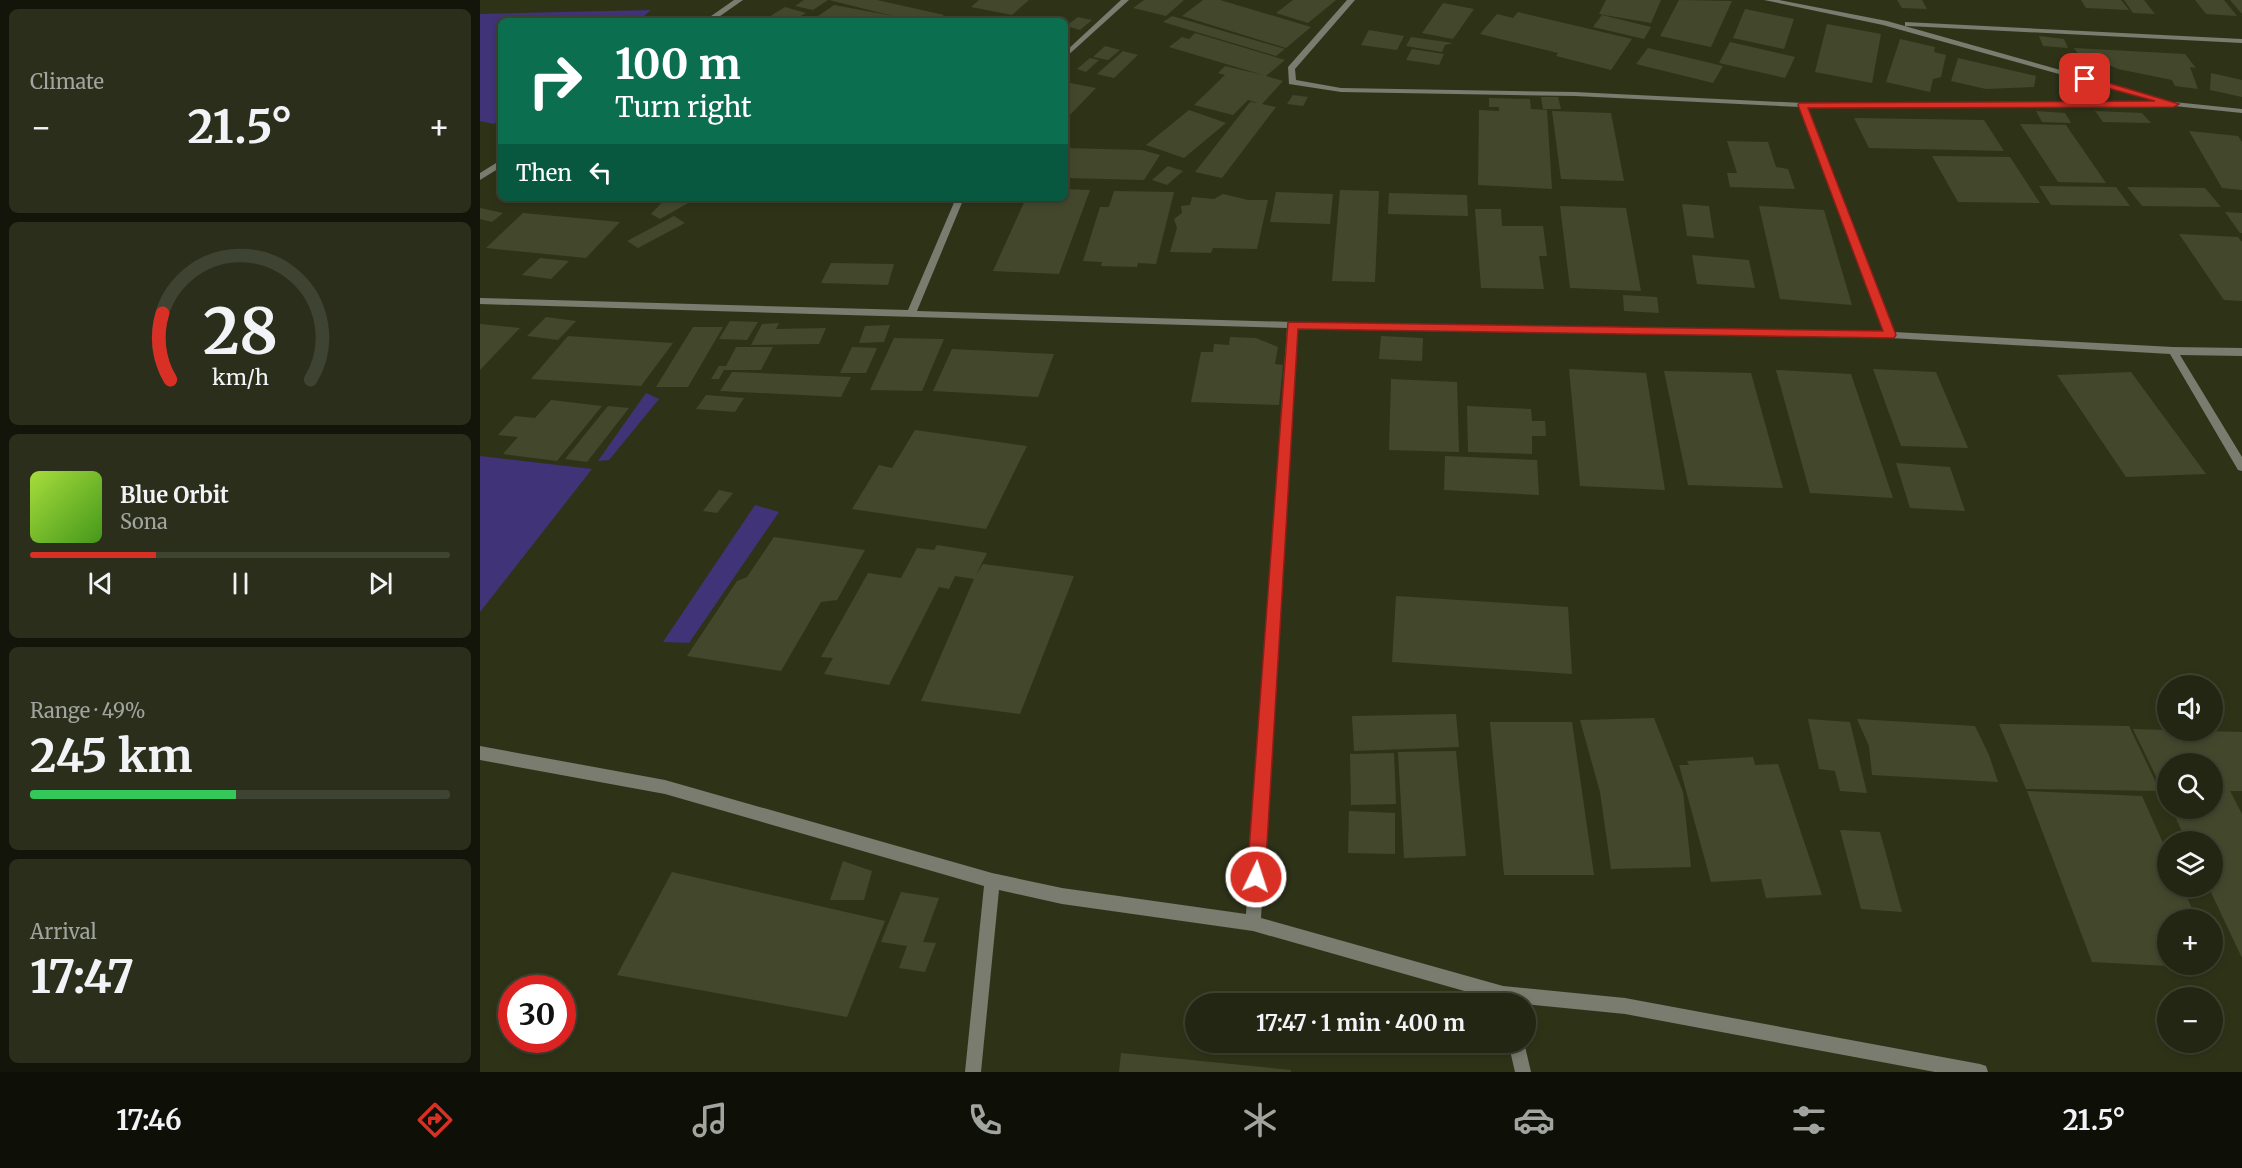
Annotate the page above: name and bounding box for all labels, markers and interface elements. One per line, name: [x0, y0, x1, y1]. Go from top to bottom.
text: 100 m: [615, 38, 741, 90]
icon: right: [516, 42, 594, 120]
pin: [2059, 53, 2110, 104]
icon: arrive: [2068, 62, 2101, 95]
text: Climate: [30, 69, 104, 94]
text: Turn right: [615, 90, 752, 124]
text: 21.5°: [188, 99, 292, 155]
text: −: [30, 107, 52, 148]
text: +: [428, 107, 450, 148]
icon: left: [584, 156, 617, 189]
text: Then: [516, 159, 572, 187]
text: 28: [203, 294, 277, 372]
text: km/h: [212, 365, 268, 392]
text: Blue Orbit: [120, 481, 229, 509]
text: Sona: [120, 509, 168, 534]
icon: previous: [84, 567, 117, 600]
icon: pause: [224, 567, 257, 600]
icon: next: [364, 567, 397, 600]
map controls: [2157, 675, 2223, 1053]
button: sound: [2157, 675, 2223, 741]
text: Range · 49%: [30, 698, 146, 723]
text: 245 km: [30, 728, 192, 784]
button: search: [2157, 753, 2223, 819]
button: layers: [2157, 831, 2223, 897]
position arrow: [1224, 845, 1288, 909]
button: +: [2157, 909, 2223, 975]
text: Arrival: [30, 919, 97, 944]
text: 17:47: [30, 949, 134, 1005]
speed limit sign: 30: [498, 975, 576, 1053]
button: −: [2157, 987, 2223, 1053]
text: 17:47 · 1 min · 400 m: [1256, 1009, 1465, 1037]
icon: directions: [414, 1099, 456, 1141]
icon: music: [689, 1099, 731, 1141]
icon: phone: [964, 1099, 1006, 1141]
icon: climate: [1239, 1099, 1281, 1141]
icon: car: [1513, 1099, 1555, 1141]
icon: filters: [1788, 1099, 1830, 1141]
text: 17:46: [116, 1103, 182, 1137]
text: 21.5°: [2063, 1103, 2126, 1137]

